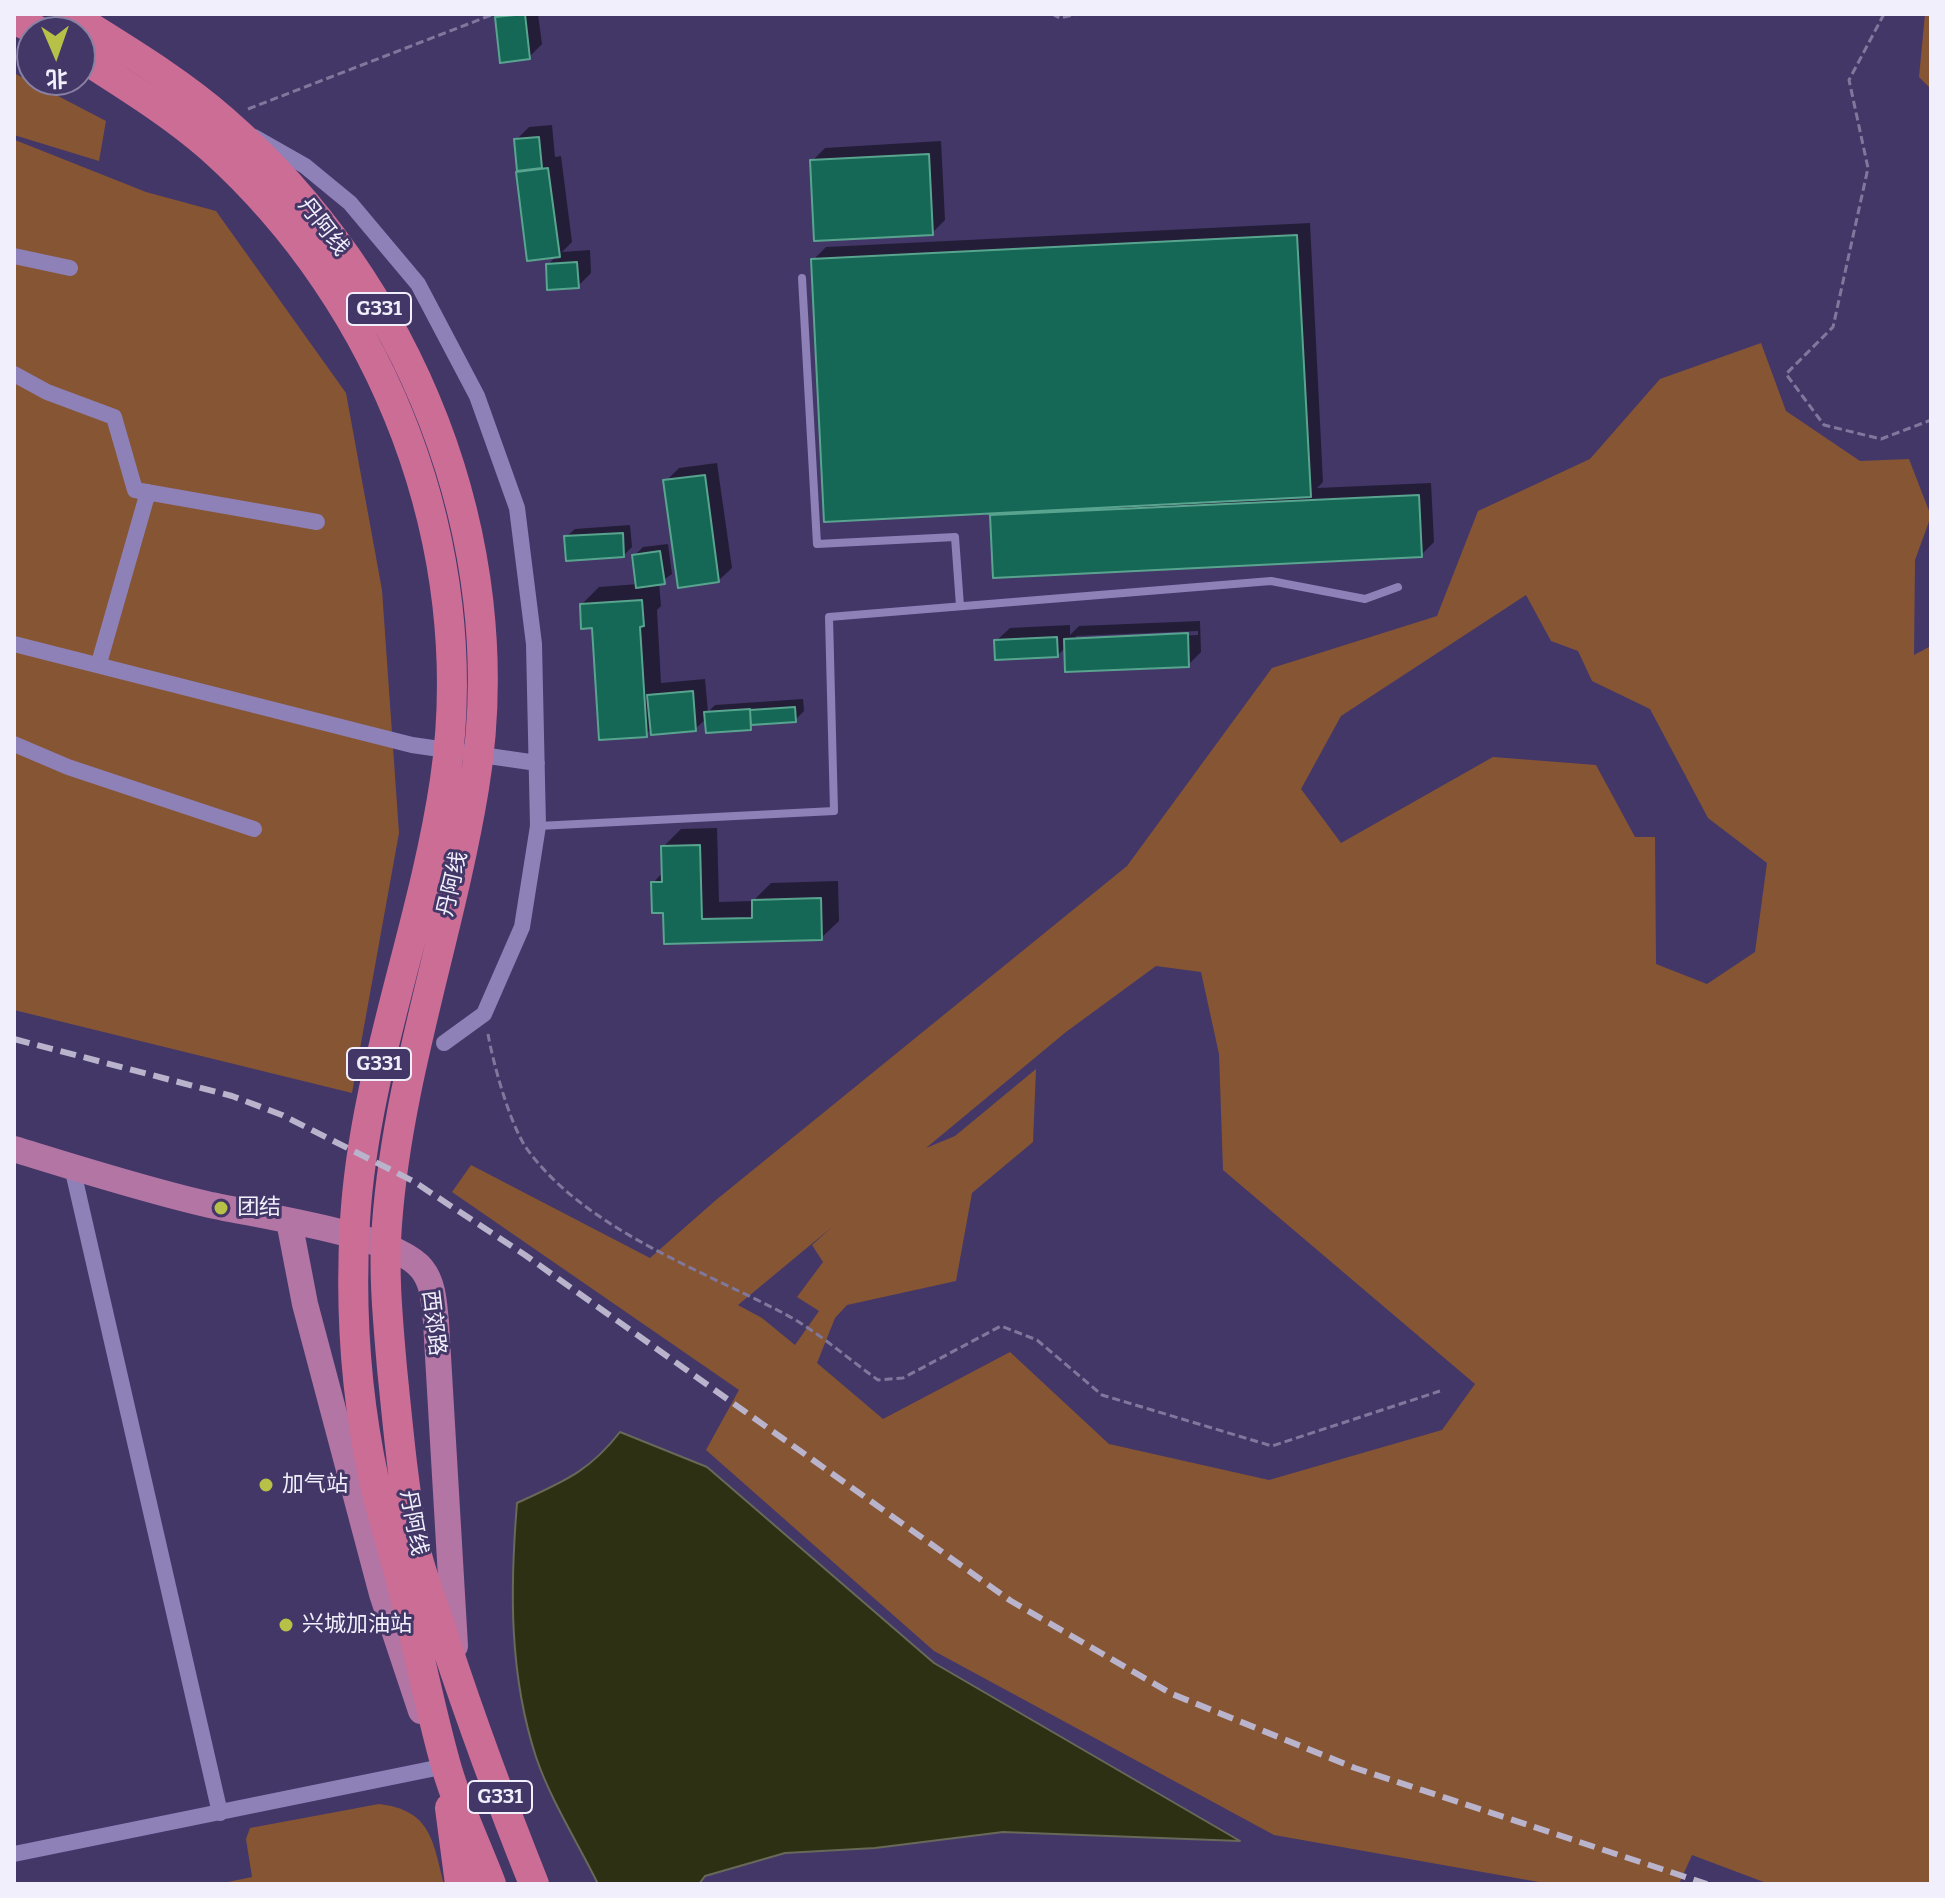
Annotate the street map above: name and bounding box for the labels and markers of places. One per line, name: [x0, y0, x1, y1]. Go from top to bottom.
place label: 团结: [237, 1195, 281, 1221]
marker: 团结: [212, 1199, 230, 1217]
place label: 加气站: [282, 1472, 348, 1498]
marker: 加气站: [257, 1476, 275, 1494]
place label: 兴城加油站: [302, 1612, 412, 1638]
marker: 兴城加油站: [277, 1616, 295, 1634]

